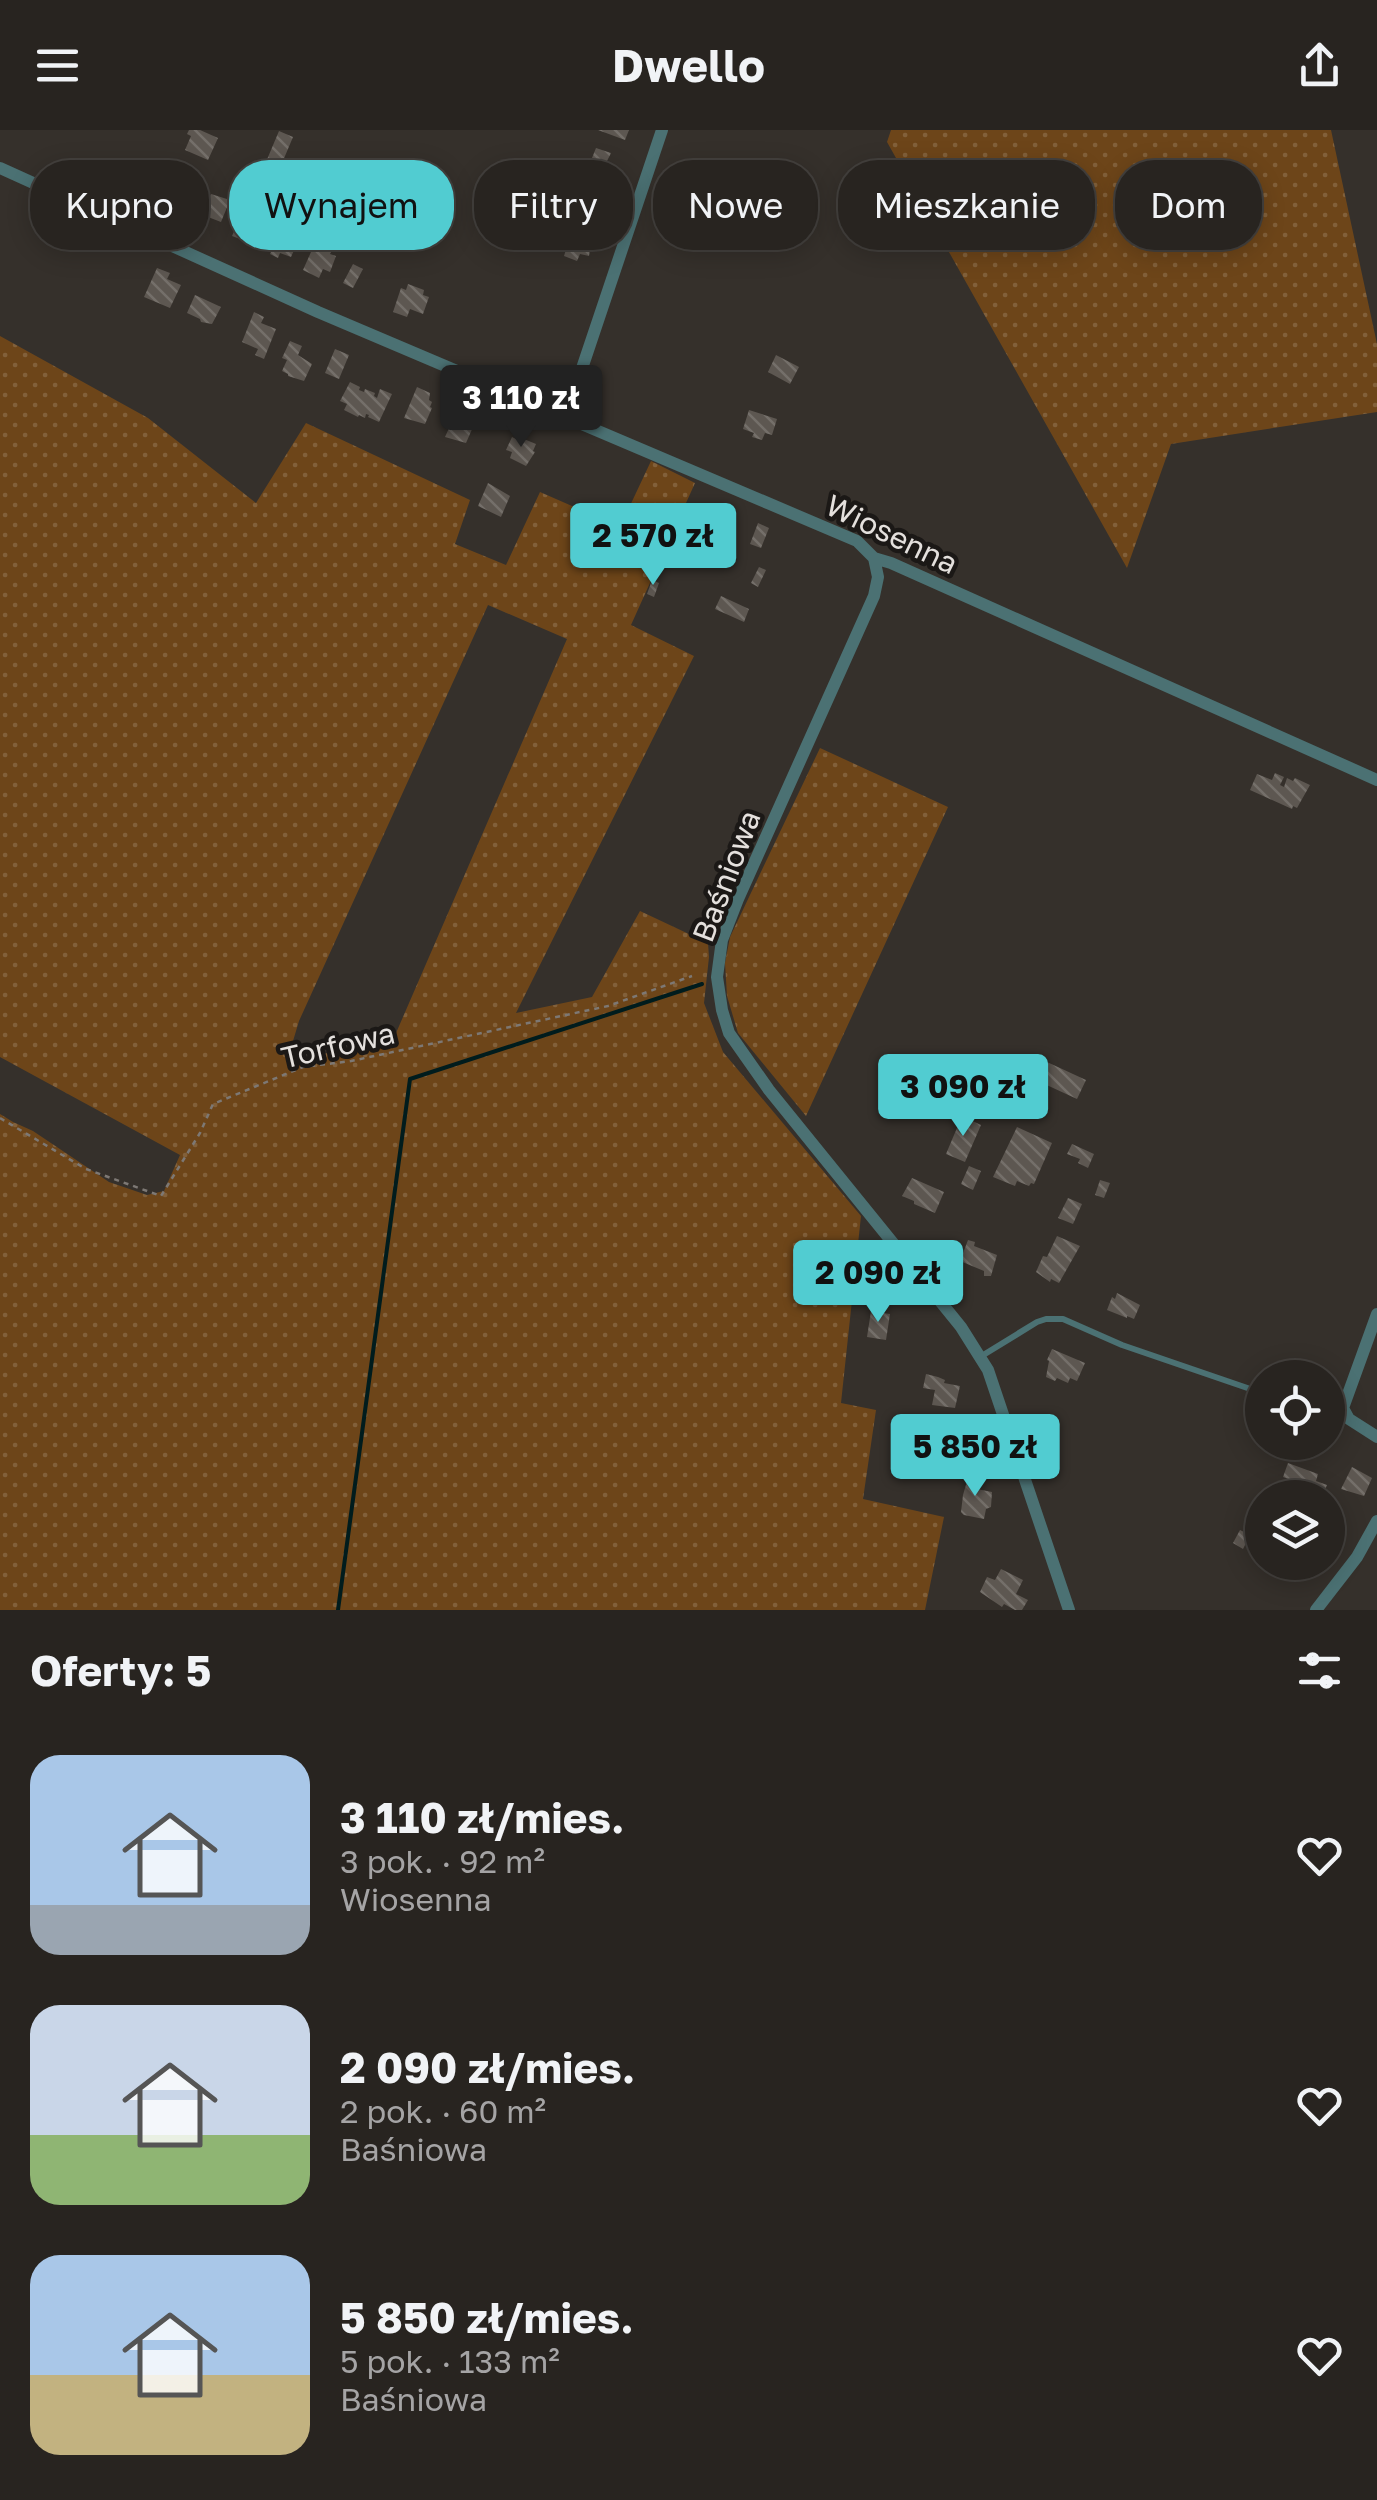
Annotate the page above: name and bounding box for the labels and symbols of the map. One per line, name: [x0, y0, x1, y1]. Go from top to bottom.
pin: 3 110 zł: [418, 365, 624, 450]
street label: Wiosenna: [820, 487, 964, 581]
pin: 2 570 zł: [550, 503, 756, 588]
street label: Baśniowa: [685, 805, 767, 947]
street label: Torfowa: [278, 1015, 398, 1075]
pin: 3 090 zł: [860, 1054, 1066, 1139]
pin: 2 090 zł: [775, 1240, 981, 1325]
pin: 5 850 zł: [872, 1414, 1078, 1499]

